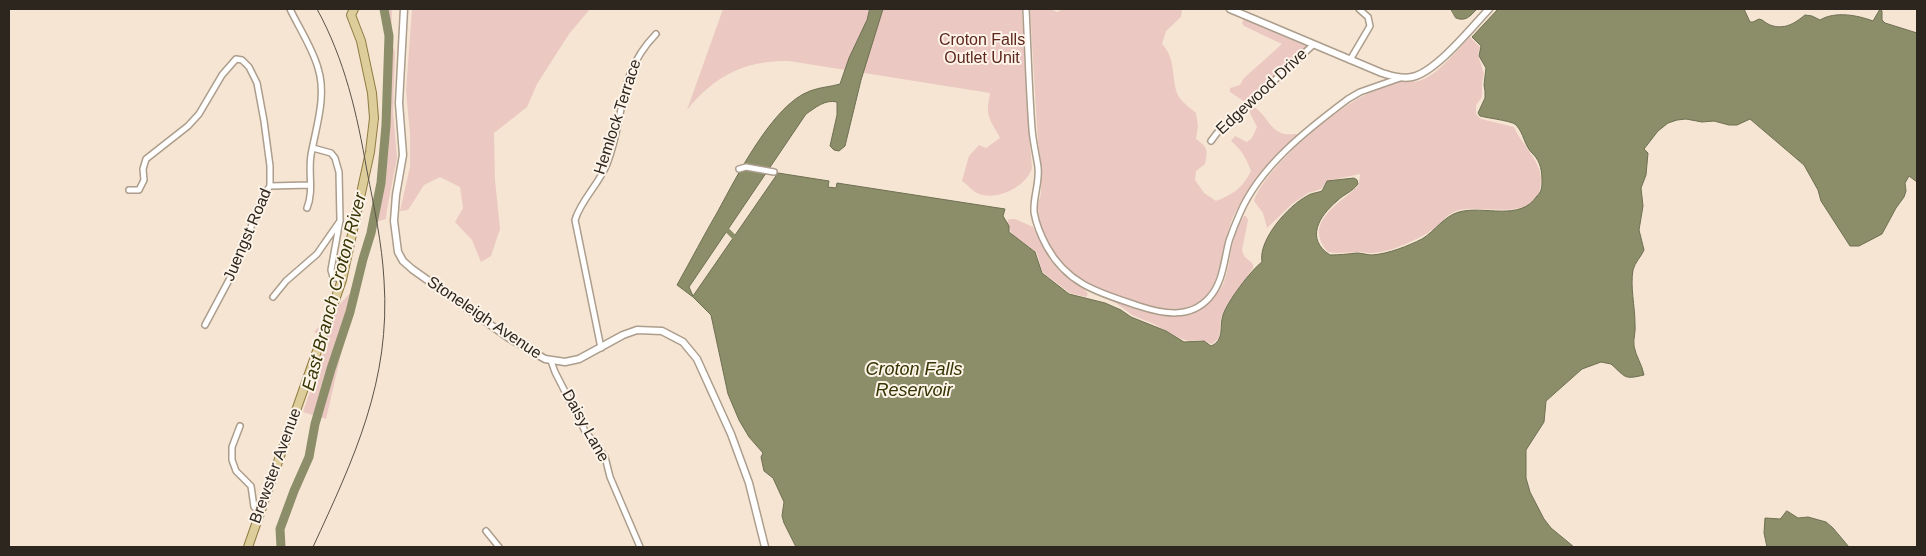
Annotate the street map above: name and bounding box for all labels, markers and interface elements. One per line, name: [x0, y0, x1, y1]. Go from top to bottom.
park label: Croton Falls Outlet Unit: [939, 31, 1025, 69]
street label: Edgewood Drive: [1213, 45, 1311, 139]
street label: Hemlock Terrace: [590, 57, 646, 177]
street label: Juengst Road: [220, 186, 276, 284]
water label: East Branch Croton River: [298, 191, 372, 393]
street label: Stoneleigh Avenue: [423, 273, 545, 363]
water label: Croton Falls Reservoir: [865, 359, 963, 402]
street label: Daisy Lane: [557, 386, 613, 466]
street label: Brewster Avenue: [246, 406, 306, 526]

